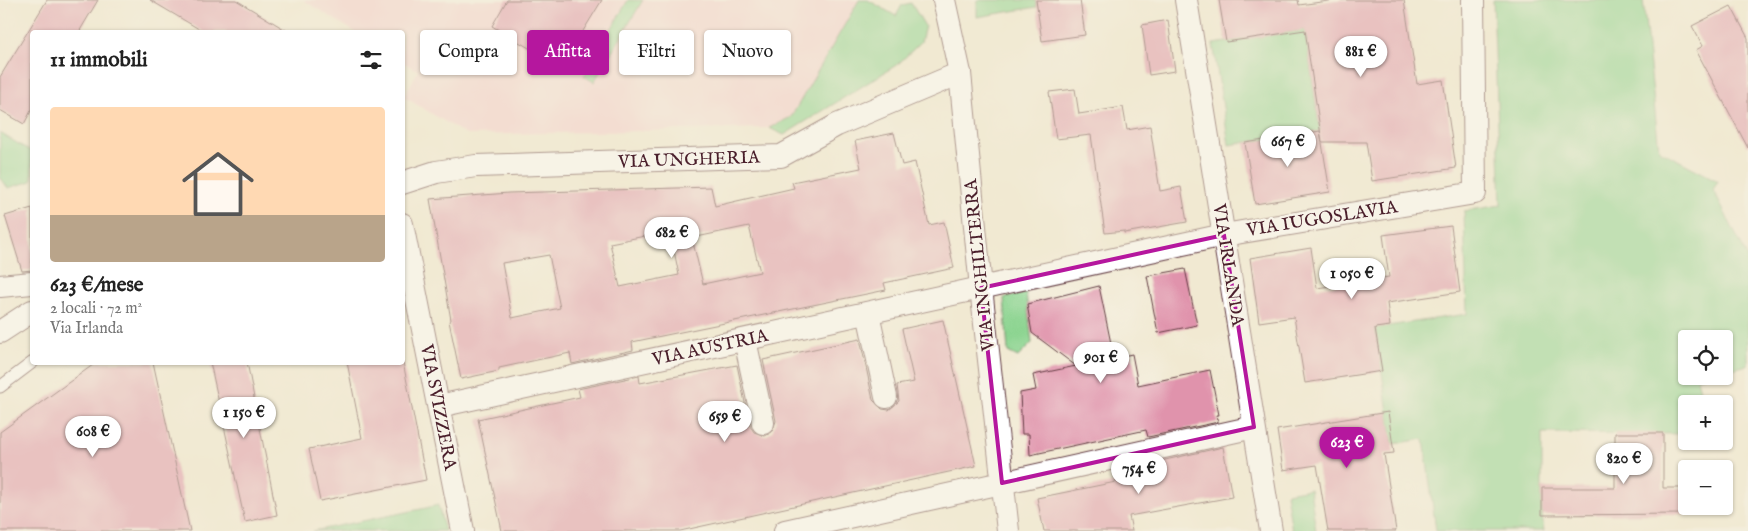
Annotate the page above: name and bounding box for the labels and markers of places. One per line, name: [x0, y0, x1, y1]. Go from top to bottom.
pin: 881 €: [1326, 36, 1396, 78]
pin: 667 €: [1253, 126, 1323, 168]
pin: 682 €: [637, 216, 707, 259]
pin: 1 050 €: [1306, 258, 1398, 300]
pin: 901 €: [1066, 342, 1136, 384]
pin: 1 150 €: [198, 396, 290, 439]
pin: 659 €: [690, 400, 760, 443]
pin: 608 €: [58, 416, 128, 458]
pin: 623 €: [1312, 426, 1382, 469]
pin: 820 €: [1589, 442, 1659, 485]
pin: 754 €: [1104, 452, 1174, 495]

